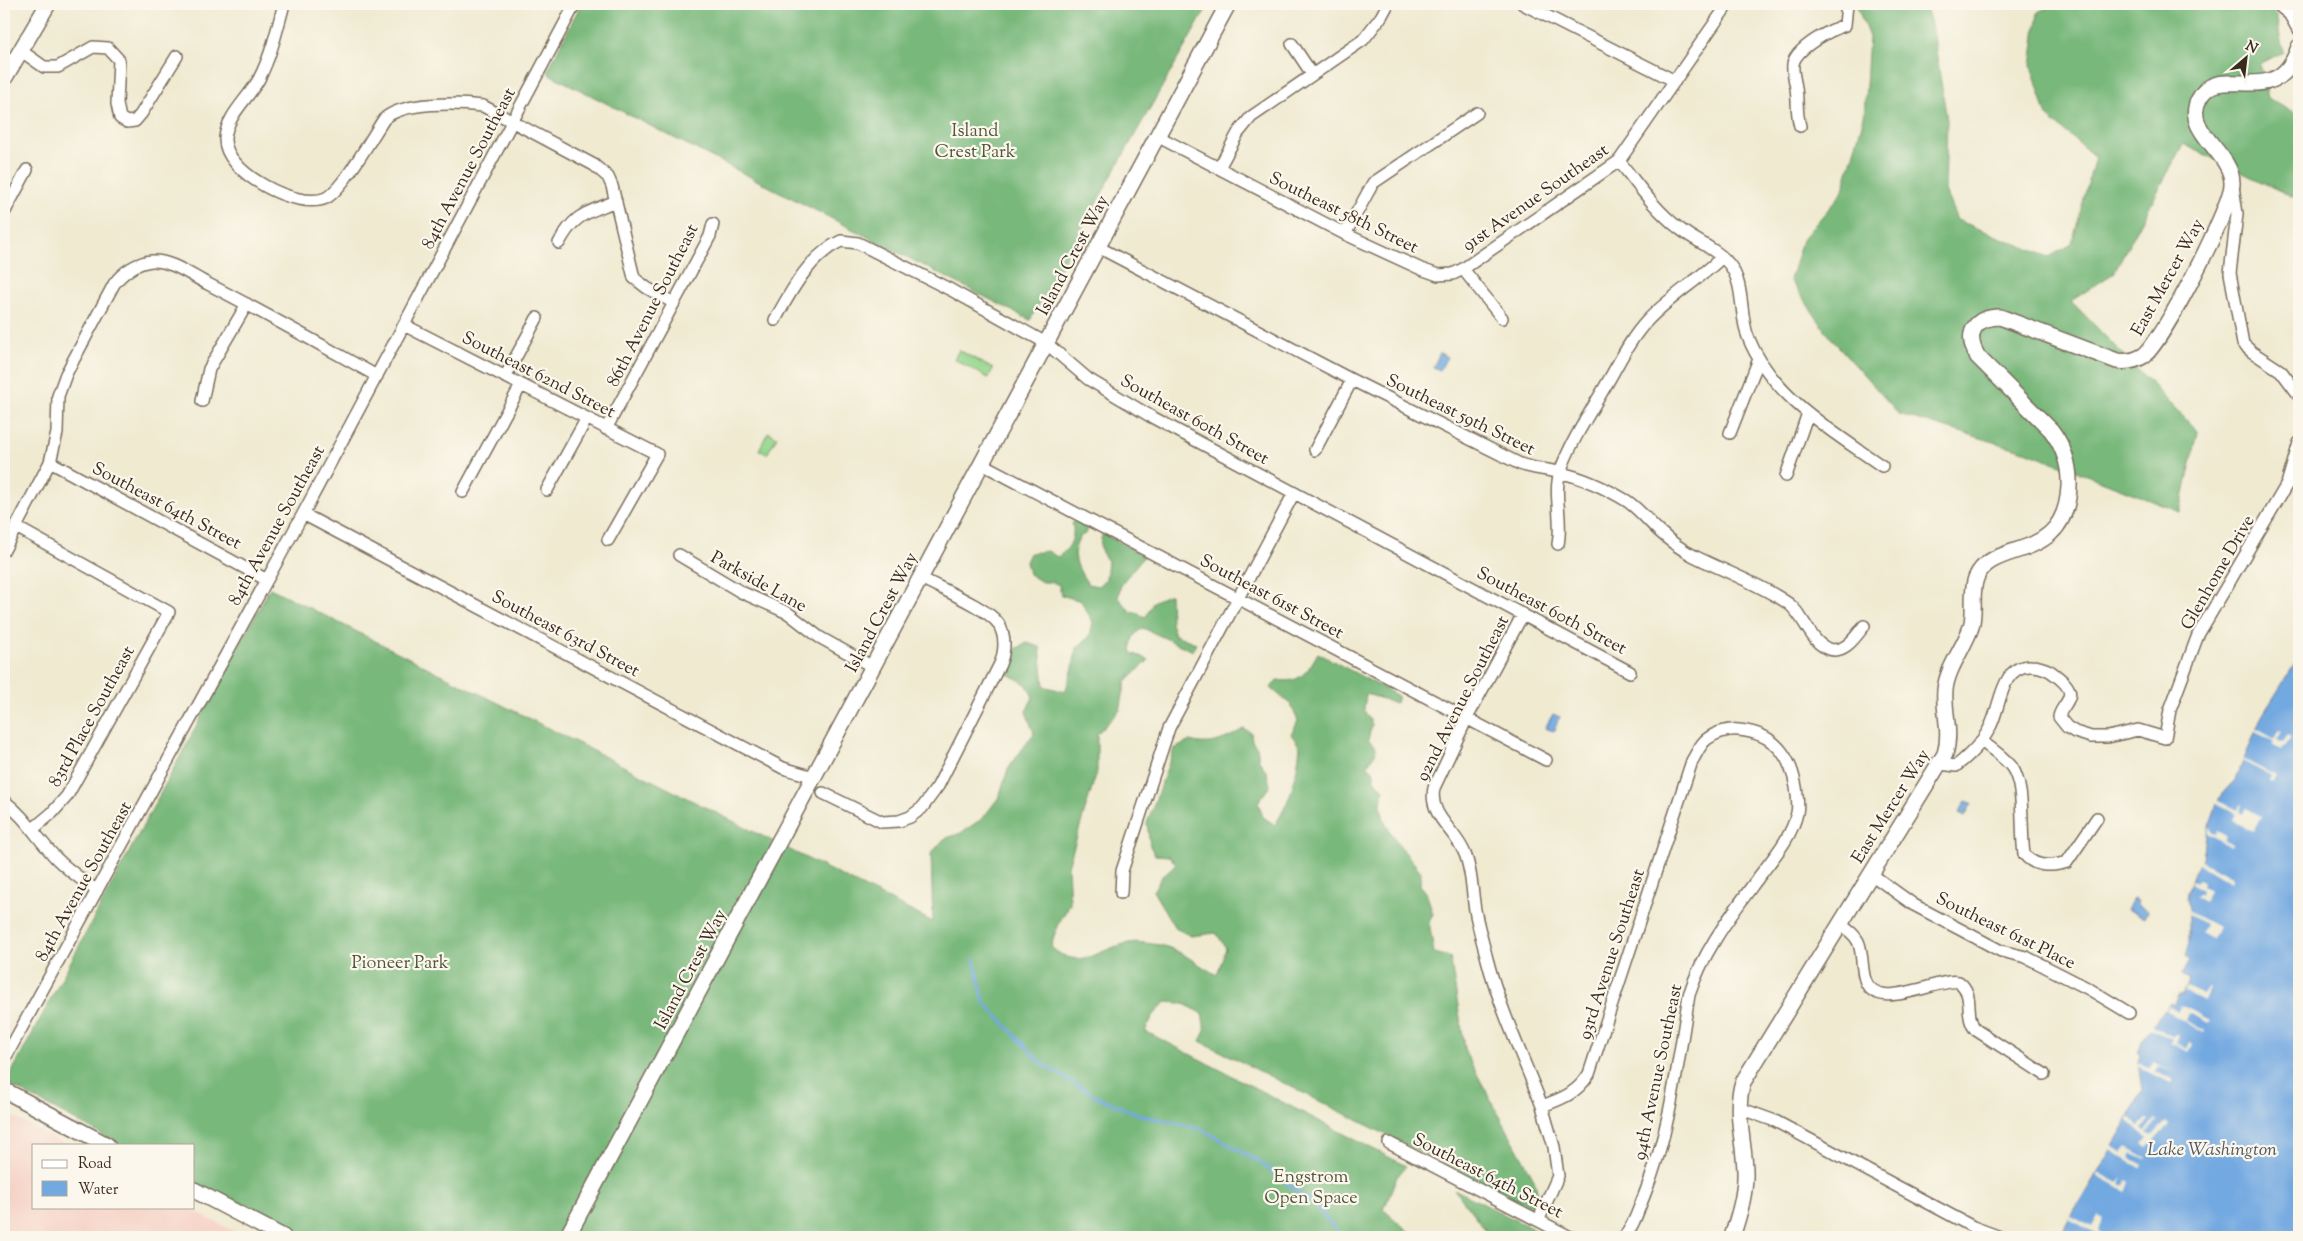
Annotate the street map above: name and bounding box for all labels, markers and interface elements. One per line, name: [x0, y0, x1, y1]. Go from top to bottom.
north arrow: [2220, 32, 2270, 82]
text: N: [2242, 37, 2261, 60]
street label: 84th Avenue Southeast: [416, 84, 523, 254]
park label: Island Crest Park: [935, 119, 1016, 166]
street label: 91st Avenue Southeast: [1458, 138, 1615, 259]
street label: Southeast 58th Street: [1264, 166, 1422, 261]
street label: Island Crest Way: [1031, 191, 1117, 321]
street label: East Mercer Way: [2126, 214, 2212, 341]
street label: 86th Avenue Southeast: [601, 220, 706, 392]
street label: Southeast 62nd Street: [457, 326, 619, 426]
street label: Southeast 59th Street: [1381, 368, 1539, 463]
street label: Southeast 60th Street: [1115, 369, 1273, 473]
street label: 84th Avenue Southeast: [223, 441, 333, 611]
street label: Southeast 64th Street: [87, 456, 245, 557]
street label: Glenhome Drive: [2175, 511, 2262, 635]
street label: Parkside Lane: [705, 546, 811, 620]
street label: Island Crest Way: [840, 548, 926, 678]
street label: Southeast 61st Street: [1194, 549, 1348, 647]
street label: Southeast 60th Street: [1471, 561, 1631, 662]
street label: Southeast 63rd Street: [486, 585, 644, 685]
street label: 92nd Avenue Southeast: [1411, 611, 1517, 786]
street label: 83rd Place Southeast: [43, 642, 142, 792]
street label: East Mercer Way: [1846, 745, 1937, 869]
street label: 84th Avenue Southeast: [30, 797, 140, 967]
street label: 93rd Avenue Southeast: [1573, 866, 1653, 1043]
street label: Southeast 61st Place: [1931, 887, 2080, 977]
street label: Island Crest Way: [649, 905, 735, 1035]
park label: Pioneer Park: [351, 951, 449, 977]
street label: 94th Avenue Southeast: [1628, 982, 1690, 1163]
street label: Southeast 64th Street: [1407, 1128, 1567, 1226]
water label: Lake Washington: [2147, 1137, 2277, 1164]
legend: [32, 1144, 195, 1208]
text: Road: [78, 1154, 112, 1175]
park label: Engstrom Open Space: [1264, 1165, 1358, 1212]
text: Water: [78, 1180, 119, 1201]

